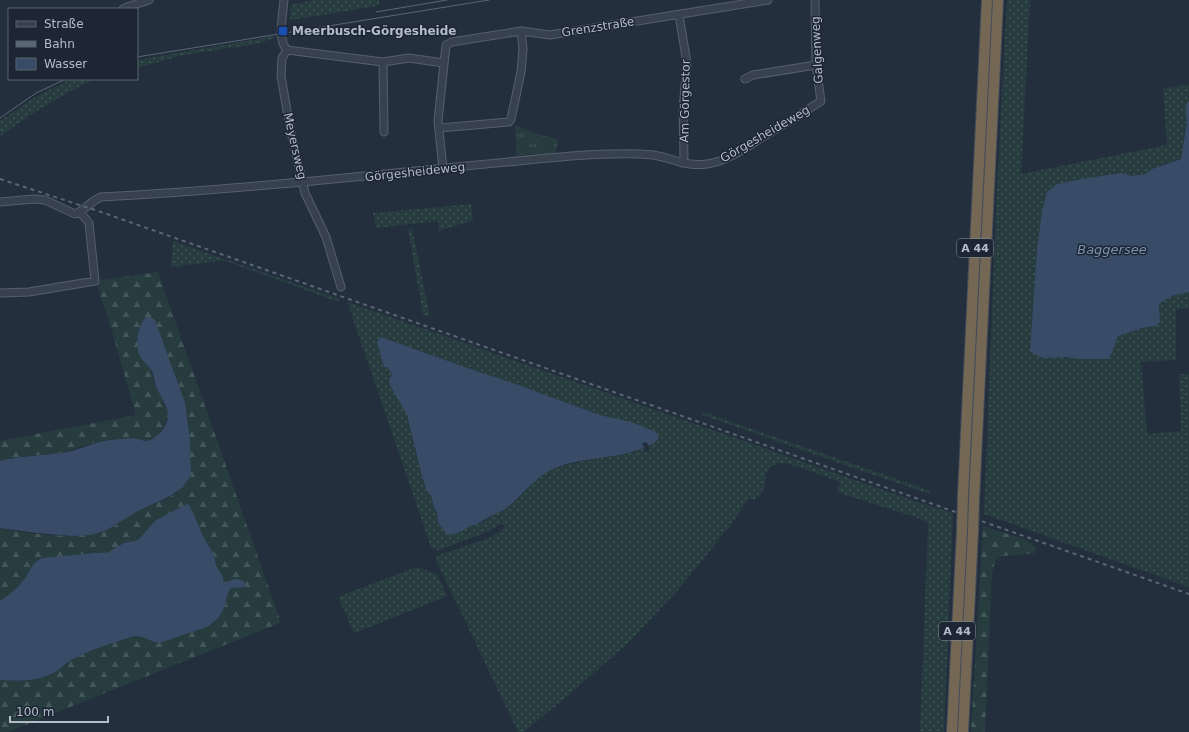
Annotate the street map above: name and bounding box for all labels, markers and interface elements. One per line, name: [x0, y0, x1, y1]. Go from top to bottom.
legend: [8, 8, 138, 80]
street label: Grenzstraße: [561, 14, 635, 40]
street label: Galgenweg: [808, 16, 826, 84]
text: Straße: [44, 17, 84, 31]
place label: Meerbusch-Görgesheide: [292, 24, 456, 38]
marker: Meerbusch-Görgesheide: [277, 25, 289, 37]
text: Bahn: [44, 37, 75, 51]
text: Wasser: [44, 57, 87, 71]
street label: Am Görgestor: [677, 59, 693, 143]
street label: Görgesheideweg: [718, 103, 812, 165]
street label: Meyersweg: [281, 111, 309, 181]
street label: Görgesheideweg: [364, 160, 466, 184]
road number: A 44: [957, 239, 993, 257]
water label: Baggersee: [1077, 242, 1147, 257]
road number: A 44: [939, 622, 975, 640]
scale bar: [10, 698, 108, 724]
text: 100 m: [16, 705, 54, 719]

